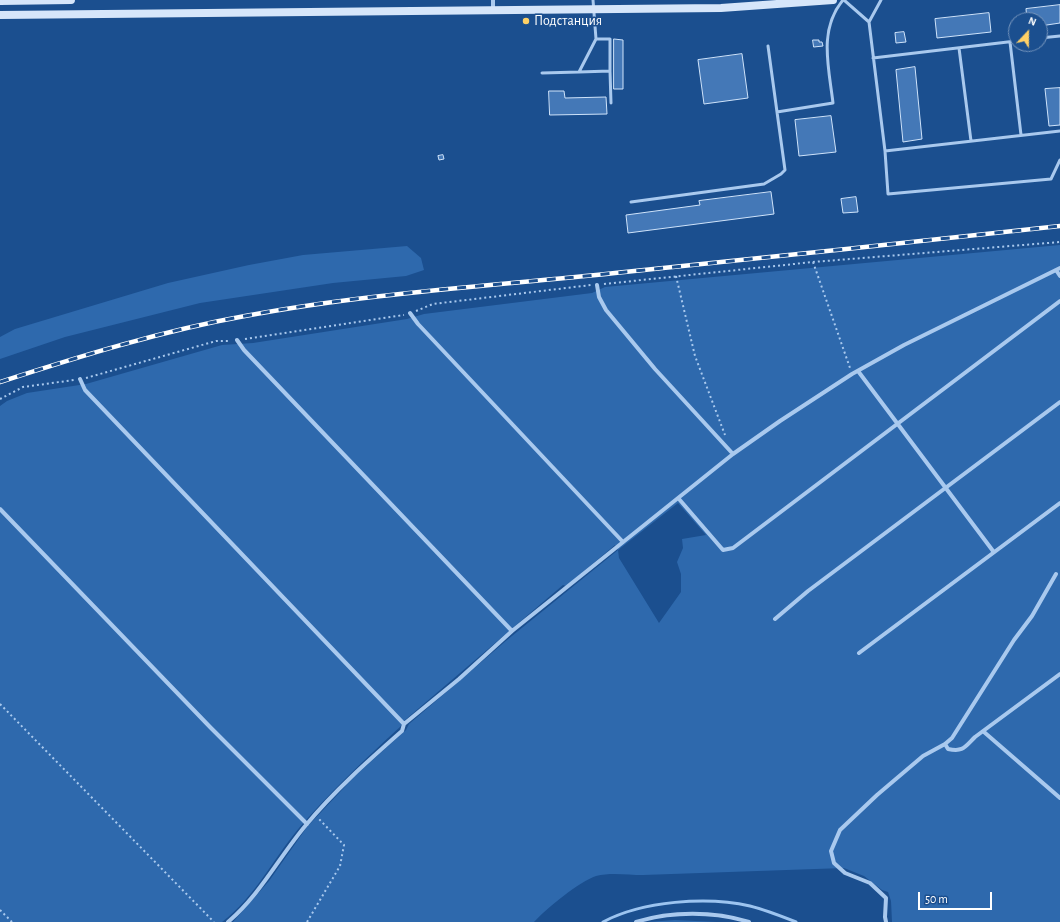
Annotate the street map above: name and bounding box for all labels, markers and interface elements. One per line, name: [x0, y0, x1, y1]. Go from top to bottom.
north arrow: [1008, 12, 1048, 52]
place label: Подстанция: [534, 13, 602, 29]
text: N: [1027, 15, 1038, 28]
marker: Подстанция: [521, 16, 531, 26]
scale bar: [920, 884, 994, 910]
text: 50 m: [925, 893, 948, 905]

